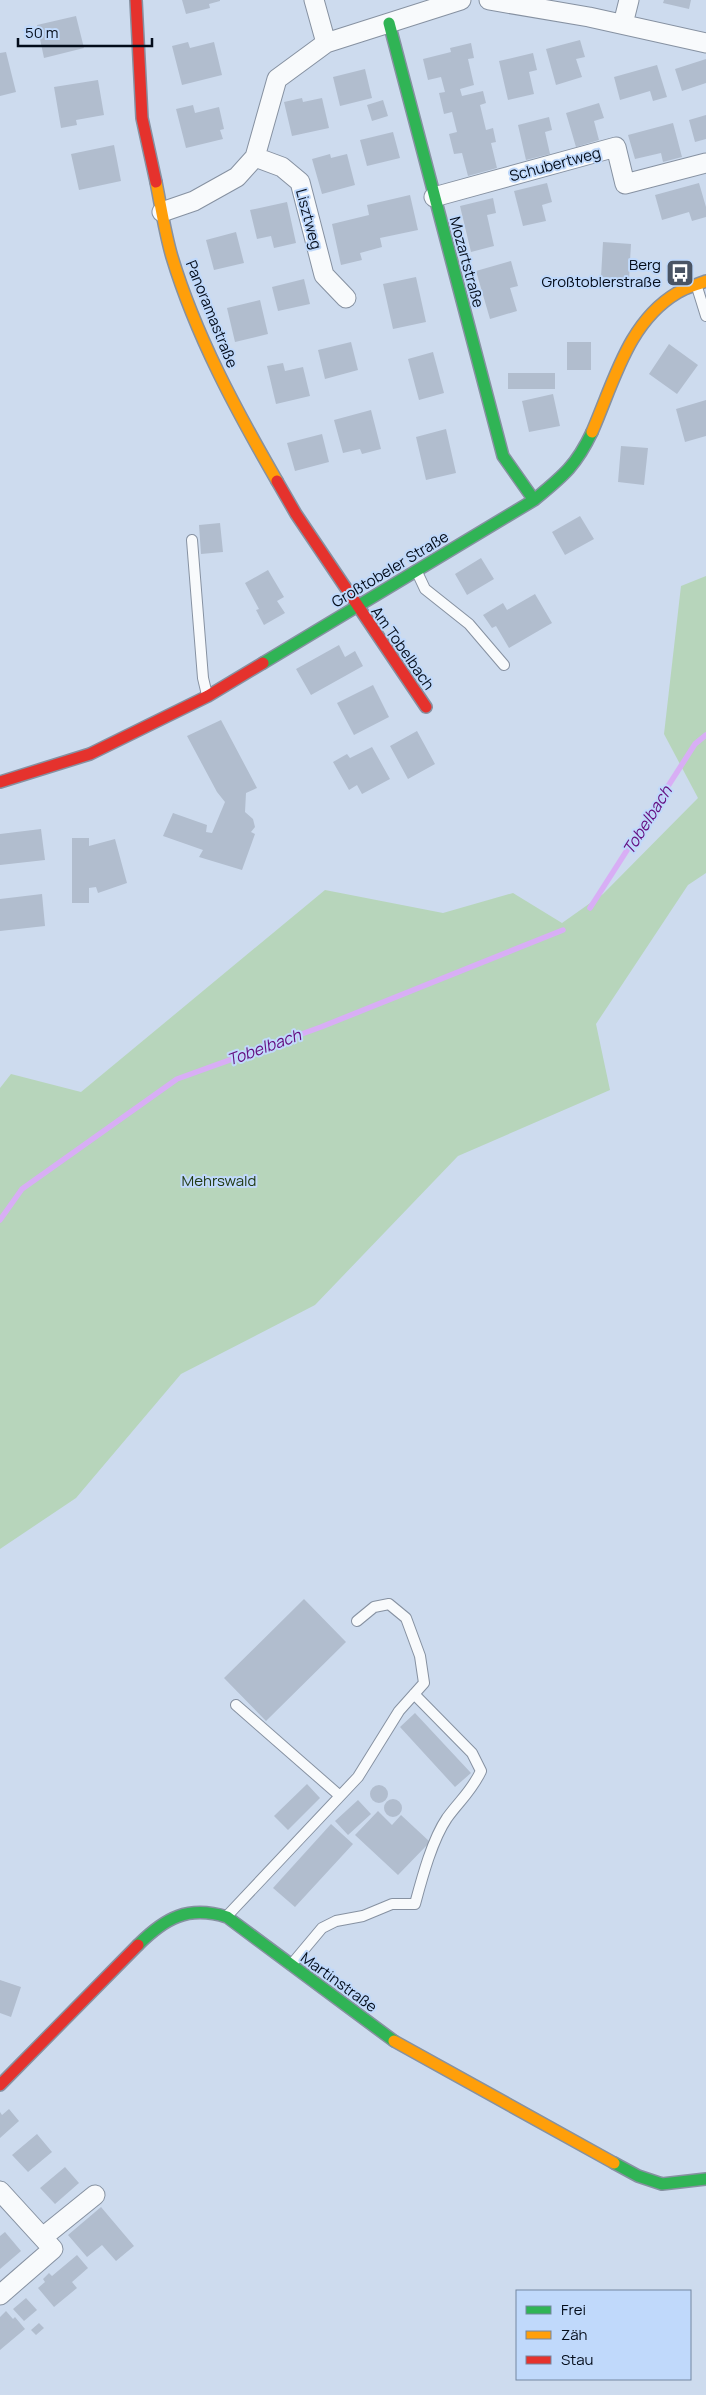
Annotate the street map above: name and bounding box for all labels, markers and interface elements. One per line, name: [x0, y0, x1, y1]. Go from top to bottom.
scale bar: [18, 15, 151, 47]
text: 50 m: [25, 22, 59, 43]
street label: Schubertweg: [507, 142, 603, 186]
street label: Lisztweg: [291, 186, 327, 252]
street label: Mozartstraße: [445, 214, 489, 310]
place label: Berg Großtoblerstraße: [541, 254, 661, 292]
street label: Panoramastraße: [181, 257, 243, 371]
bus stop icon: Berg Großtoblerstraße: [665, 258, 695, 288]
street label: Großtobeler Straße: [328, 526, 453, 612]
street label: Am Tobelbach: [366, 602, 440, 694]
water label: Tobelbach: [617, 781, 677, 858]
water label: Tobelbach: [224, 1023, 304, 1071]
park label: Mehrswald: [182, 1170, 256, 1191]
street label: Martinstraße: [296, 1947, 382, 2017]
legend: [516, 2290, 691, 2380]
text: Frei: [561, 2299, 586, 2320]
text: Zäh: [561, 2324, 588, 2345]
text: Stau: [561, 2349, 594, 2370]

